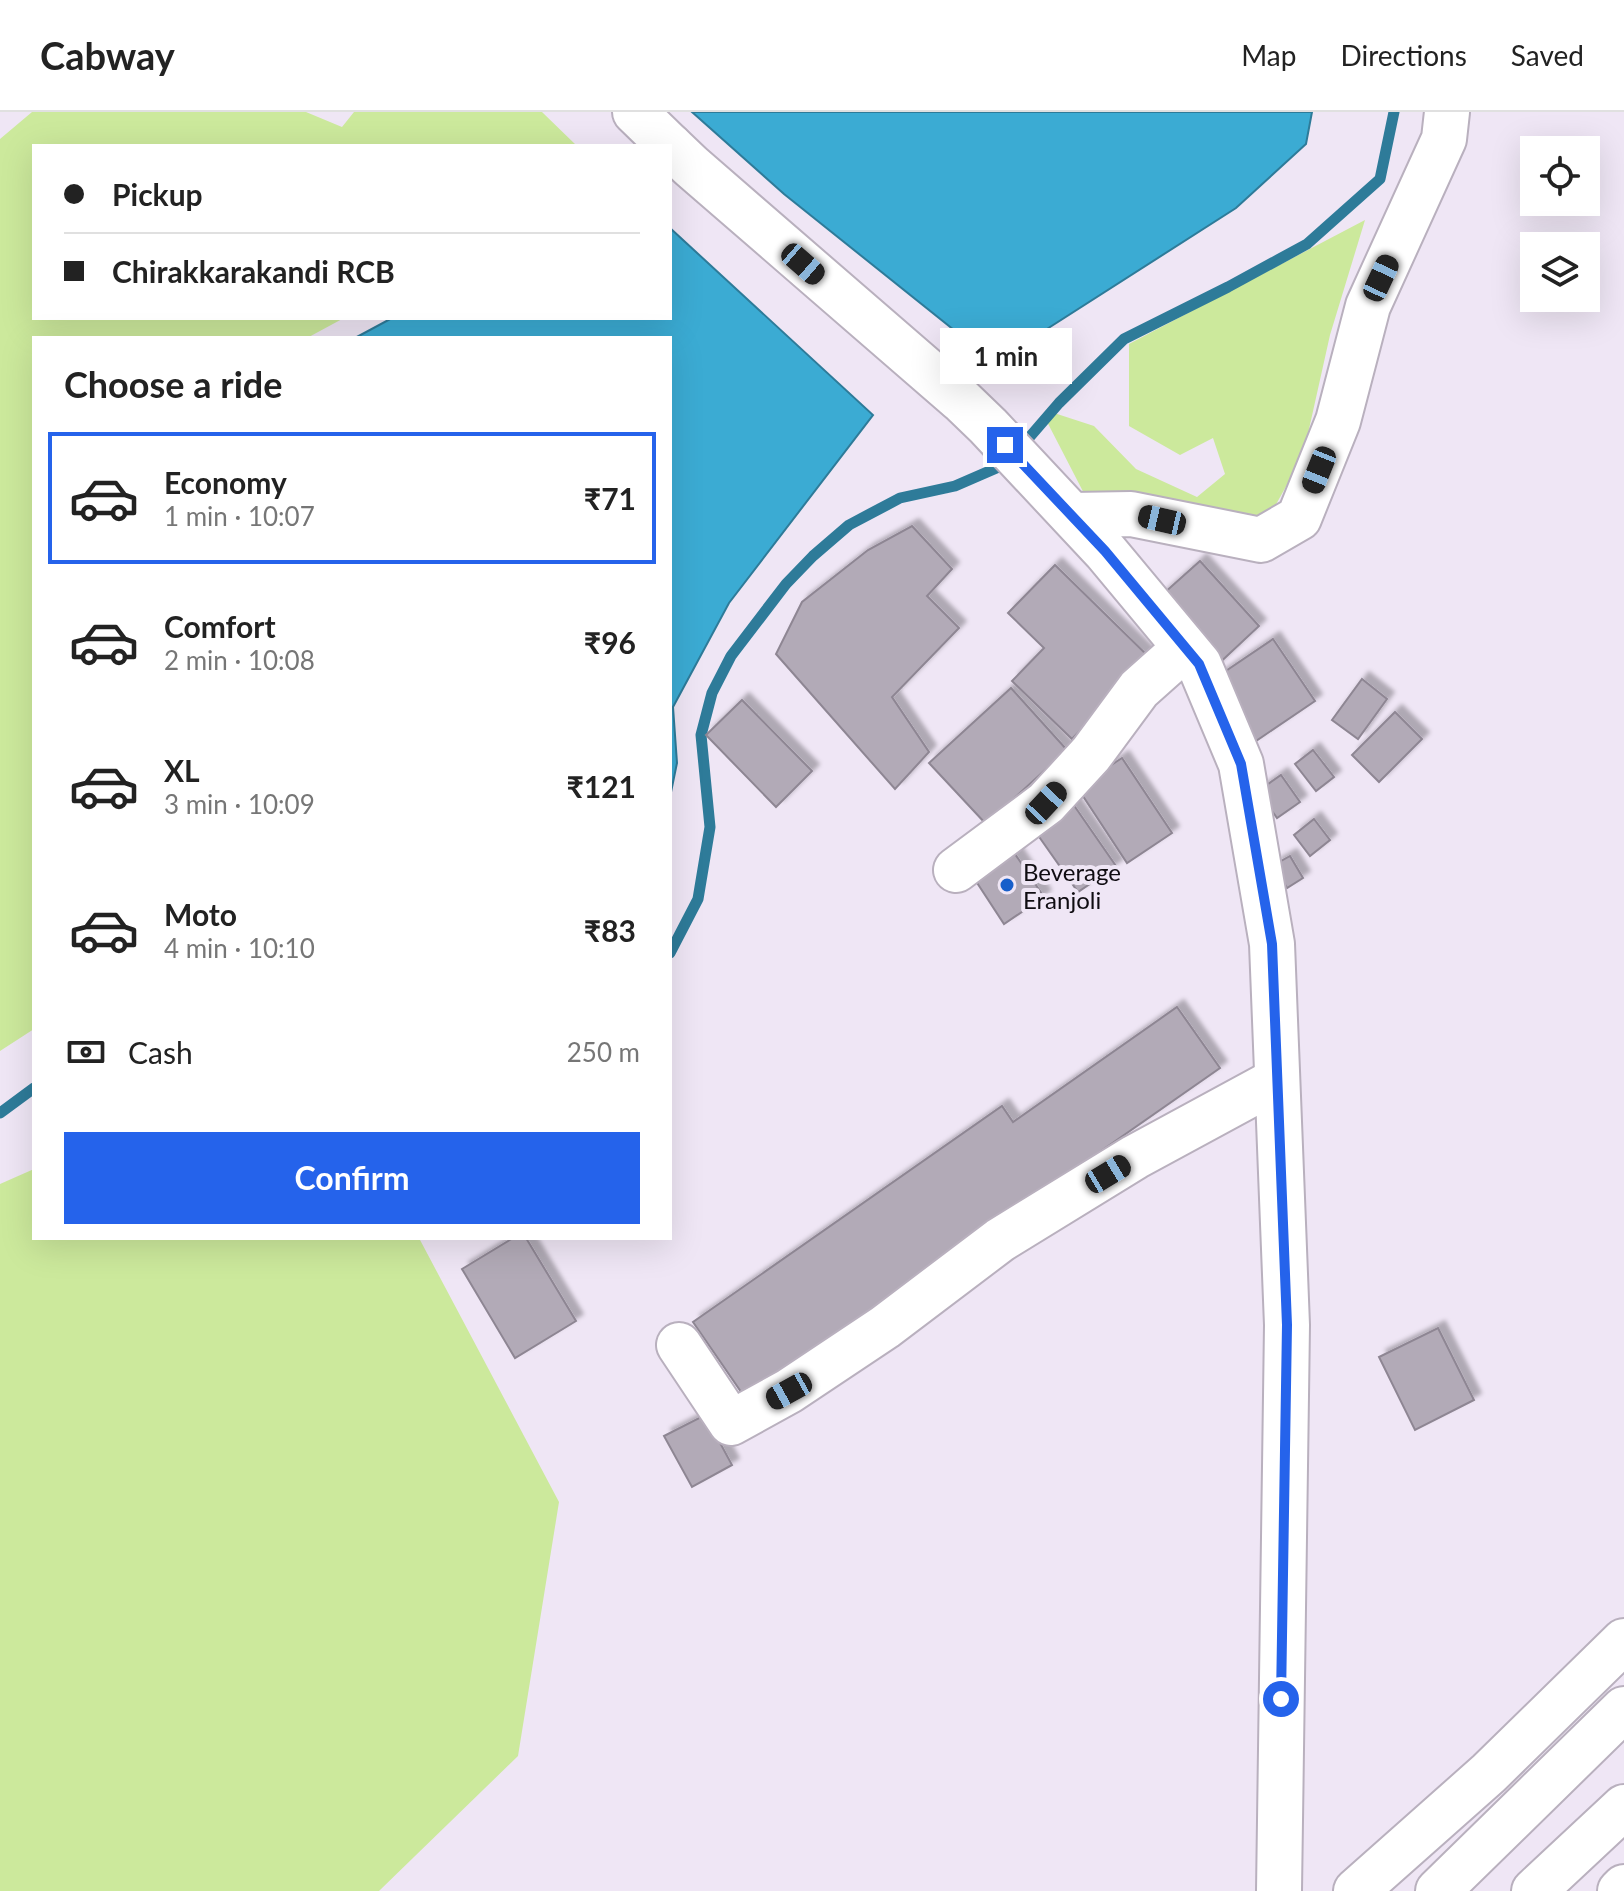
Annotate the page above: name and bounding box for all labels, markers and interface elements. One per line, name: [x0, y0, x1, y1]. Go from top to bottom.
text: Cabway: [40, 32, 175, 78]
text: Map: [1241, 38, 1296, 72]
text: Directions: [1340, 38, 1467, 72]
text: Saved: [1511, 38, 1584, 72]
map controls: [1520, 136, 1600, 312]
button: locate: [1520, 136, 1600, 216]
text: Pickup: [112, 176, 203, 212]
button: layers: [1520, 232, 1600, 312]
car: [777, 239, 829, 289]
car: [1360, 251, 1402, 305]
text: Chirakkarakandi RCB: [112, 253, 395, 289]
callout: 1 min: [939, 329, 1071, 385]
text: 1 min: [974, 340, 1038, 372]
text: Choose a ride: [64, 362, 283, 406]
route end: [987, 427, 1023, 463]
car: [1299, 443, 1339, 497]
icon: car: [68, 462, 140, 534]
text: Economy: [164, 464, 287, 500]
text: ₹71: [584, 480, 636, 516]
text: 1 min · 10:07: [164, 500, 315, 532]
car: [1136, 503, 1188, 537]
icon: car: [68, 606, 140, 678]
text: Comfort: [164, 608, 276, 644]
text: ₹96: [584, 624, 636, 660]
text: 2 min · 10:08: [164, 644, 315, 676]
icon: car: [68, 750, 140, 822]
text: XL: [164, 752, 200, 788]
text: ₹121: [566, 768, 636, 804]
car: [1021, 777, 1071, 829]
text: 3 min · 10:09: [164, 788, 315, 820]
place label: Beverage Eranjoli: [1023, 857, 1121, 914]
marker: Beverage Eranjoli: [998, 876, 1016, 894]
icon: car: [68, 894, 140, 966]
text: Moto: [164, 896, 237, 932]
text: ₹83: [584, 912, 636, 948]
text: 4 min · 10:10: [164, 932, 315, 964]
icon: cash: [64, 1030, 108, 1074]
text: Cash: [128, 1034, 193, 1070]
text: 250 m: [567, 1036, 640, 1068]
button: Confirm: [64, 1132, 640, 1224]
car: [1081, 1151, 1135, 1197]
car: [762, 1369, 816, 1413]
route start: [1263, 1681, 1299, 1717]

